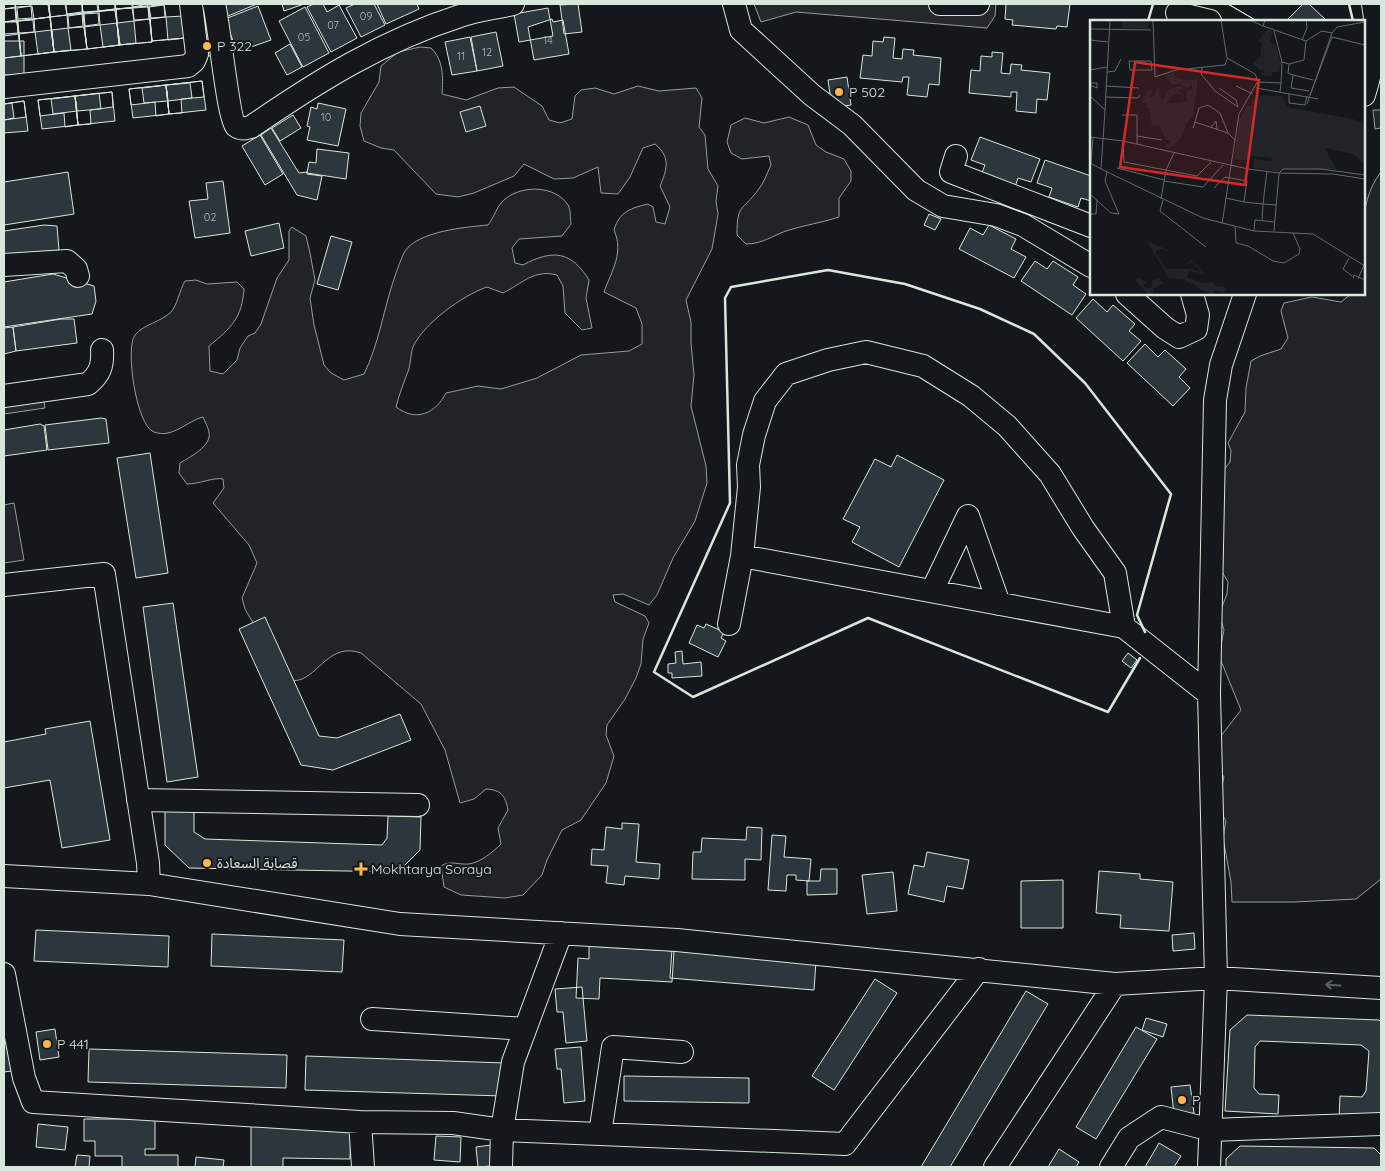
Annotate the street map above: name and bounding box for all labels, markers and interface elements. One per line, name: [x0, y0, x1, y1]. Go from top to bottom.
house number: 09: [360, 9, 372, 23]
house number: 07: [327, 18, 339, 32]
inset map: [1090, 20, 1365, 295]
house number: 05: [298, 30, 310, 44]
house number: 14: [543, 33, 553, 47]
place label: P 322: [217, 37, 252, 55]
marker: P 322: [201, 40, 213, 52]
house number: 12: [482, 45, 492, 59]
house number: 11: [457, 49, 465, 63]
place label: P 502: [849, 83, 885, 101]
marker: P 502: [833, 86, 845, 98]
house number: 10: [321, 110, 331, 124]
house number: 02: [204, 210, 216, 224]
place label: قصابة السعادة: [217, 854, 298, 872]
marker: قصابة السعادة: [201, 857, 213, 869]
place label: Mokhtarya Soraya: [371, 860, 492, 878]
marker: Mokhtarya Soraya: [355, 863, 367, 875]
one-way arrow: [1325, 980, 1341, 989]
place label: P 441: [57, 1035, 89, 1053]
marker: P 441: [41, 1038, 53, 1050]
place label: P: [1192, 1091, 1200, 1109]
marker: P: [1176, 1094, 1188, 1106]

